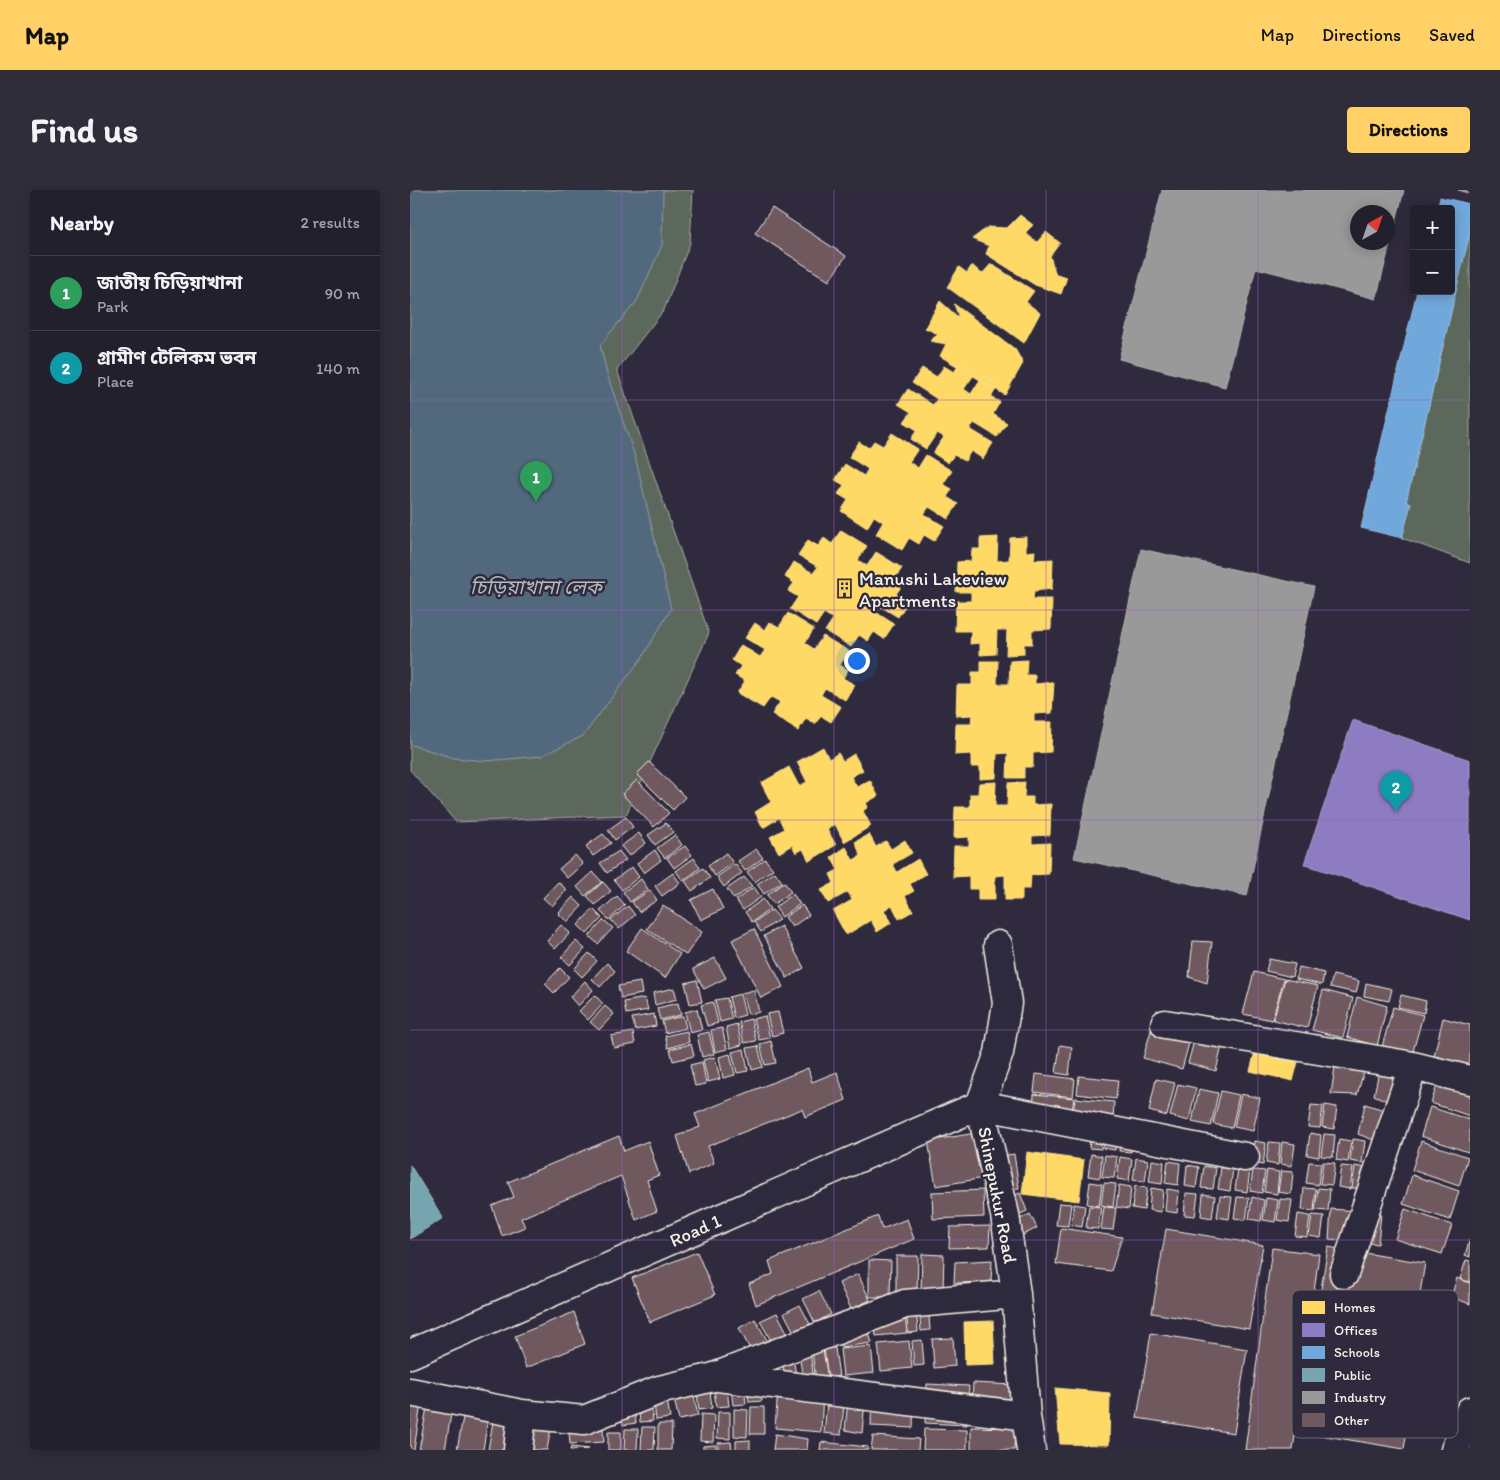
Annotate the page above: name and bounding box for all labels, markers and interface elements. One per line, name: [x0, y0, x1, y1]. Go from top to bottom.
text: Map: [25, 21, 69, 50]
text: Map: [1261, 24, 1294, 46]
text: Directions: [1322, 24, 1401, 46]
text: Saved: [1429, 24, 1475, 46]
button: Directions: [1347, 107, 1470, 153]
text: Find us: [30, 109, 138, 151]
north arrow: [1350, 205, 1395, 250]
map controls: [1410, 205, 1455, 295]
button: +: [1410, 205, 1455, 250]
text: Nearby: [50, 210, 114, 235]
text: 2 results: [300, 213, 360, 232]
button: −: [1410, 250, 1455, 295]
text: জাতীয় চিড়িয়াখানা: [97, 271, 242, 294]
text: 1: [62, 284, 70, 303]
text: 90 m: [325, 284, 360, 303]
text: Park: [97, 297, 128, 316]
text: গ্রামীণ টেলিকম ভবন: [97, 346, 256, 369]
text: 2: [62, 359, 70, 378]
text: 140 m: [316, 359, 360, 378]
text: Place: [97, 372, 134, 391]
pin: 1: [520, 461, 552, 502]
place label: Manushi Lakeview Apartments: [859, 567, 1007, 612]
water label: চিড়িয়াখানা লেক: [470, 575, 606, 599]
building icon: Manushi Lakeview Apartments: [835, 579, 855, 599]
your location: [844, 648, 870, 674]
pin: 2: [1380, 771, 1412, 812]
street label: Shinepukur Road: [973, 1125, 1022, 1266]
street label: Road 1: [666, 1209, 725, 1252]
legend: [1292, 1290, 1458, 1438]
text: Homes: [1334, 1299, 1376, 1316]
text: Offices: [1334, 1322, 1377, 1339]
text: Schools: [1334, 1344, 1380, 1361]
text: Public: [1334, 1367, 1372, 1384]
text: Industry: [1334, 1389, 1386, 1406]
text: Other: [1334, 1412, 1369, 1429]

